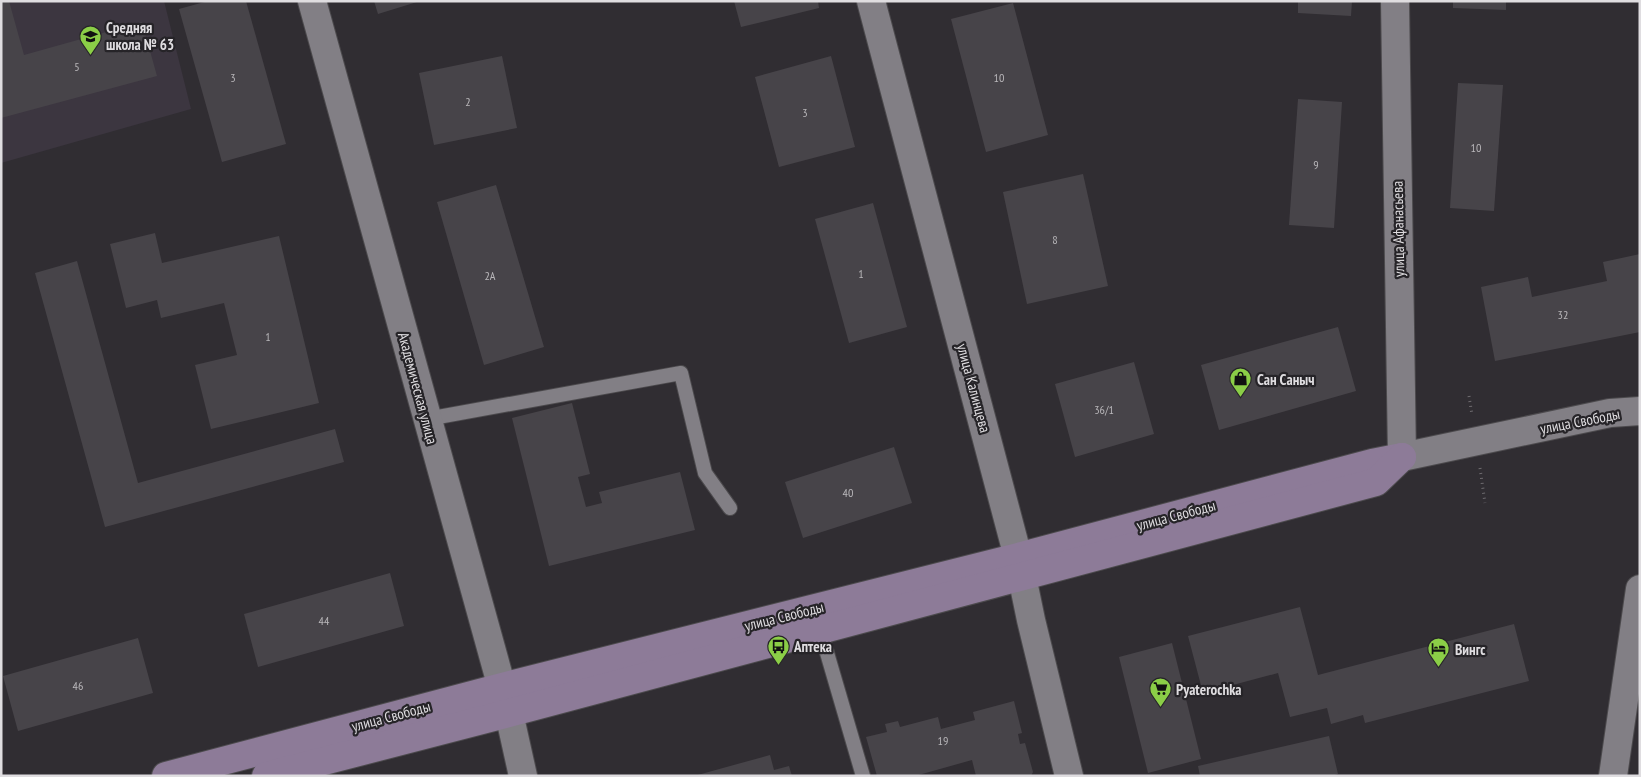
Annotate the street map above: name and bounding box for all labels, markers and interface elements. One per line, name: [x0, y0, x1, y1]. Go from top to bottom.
place label: Средняя школа № 63: [106, 18, 174, 54]
school or university icon: Средняя школа № 63: [78, 24, 102, 55]
house number: 5: [74, 59, 80, 74]
house number: 3: [230, 70, 236, 85]
house number: 10: [994, 70, 1004, 85]
house number: 2: [465, 94, 471, 109]
house number: 3: [802, 105, 808, 120]
house number: 10: [1471, 140, 1481, 155]
house number: 9: [1313, 157, 1319, 172]
street label: улица Афанасьева: [1388, 181, 1408, 277]
house number: 8: [1052, 232, 1058, 247]
house number: 1: [858, 266, 864, 281]
house number: 2А: [484, 268, 496, 283]
house number: 32: [1558, 307, 1568, 322]
house number: 1: [265, 329, 271, 344]
street label: Академическая улица: [394, 330, 442, 446]
street label: улица Калинцева: [953, 341, 995, 435]
shop icon: Сан Саныч: [1229, 367, 1253, 398]
place label: Сан Саныч: [1257, 370, 1314, 389]
house number: 36/1: [1094, 402, 1114, 417]
street label: улица Свободы: [1538, 404, 1622, 438]
house number: 40: [843, 485, 853, 500]
street label: улица Свободы: [1134, 495, 1218, 535]
street label: улица Свободы: [742, 597, 826, 635]
house number: 44: [319, 613, 330, 628]
bus stop icon: Аптека: [766, 634, 790, 665]
place label: Аптека: [793, 637, 832, 656]
hotel icon: Вингс: [1427, 637, 1451, 668]
place label: Вингс: [1455, 640, 1486, 659]
supermarket icon: Pyaterochka: [1148, 677, 1172, 708]
house number: 46: [73, 678, 83, 693]
place label: Pyaterochka: [1176, 680, 1242, 699]
street label: улица Свободы: [349, 696, 433, 736]
house number: 19: [938, 733, 948, 748]

